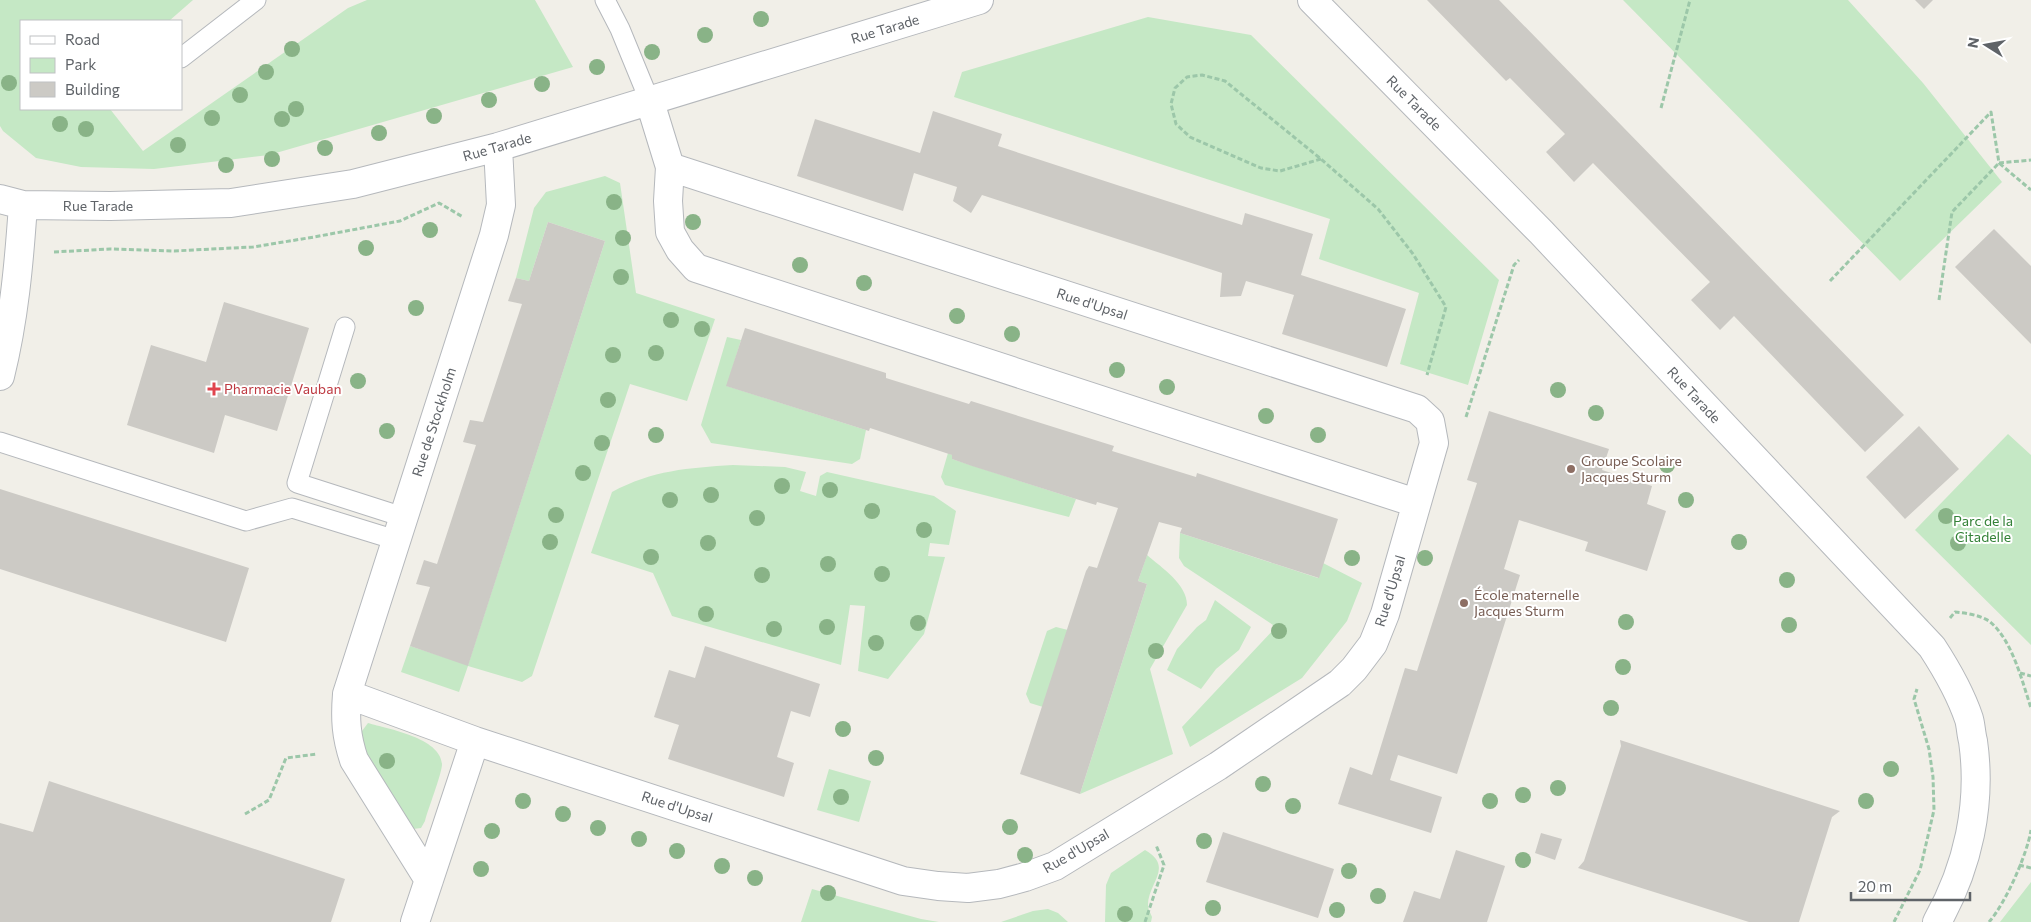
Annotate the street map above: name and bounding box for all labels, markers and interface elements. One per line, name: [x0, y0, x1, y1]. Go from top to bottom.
street label: Rue Tarade: [849, 10, 921, 47]
legend: [20, 20, 182, 110]
north arrow: [1961, 20, 2011, 70]
text: Road: [65, 30, 100, 48]
text: N: [1963, 36, 1982, 49]
text: Park: [65, 55, 96, 73]
street label: Rue Tarade: [1383, 72, 1445, 134]
text: Building: [65, 80, 120, 98]
street label: Rue Tarade: [461, 129, 533, 164]
street label: Rue Tarade: [63, 197, 133, 214]
street label: Rue d'Upsal: [1054, 284, 1130, 323]
street label: Rue Tarade: [1664, 363, 1725, 426]
street label: Rue de Stockholm: [408, 365, 459, 479]
place label: Pharmacie Vauban: [224, 380, 341, 397]
marker: Pharmacie Vauban: [208, 383, 220, 395]
place label: Groupe Scolaire Jacques Sturm: [1581, 452, 1682, 485]
marker: Groupe Scolaire Jacques Sturm: [1565, 463, 1577, 475]
park label: Parc de la Citadelle: [1953, 512, 2013, 545]
street label: Rue d'Upsal: [1371, 553, 1408, 629]
place label: École maternelle Jacques Sturm: [1474, 586, 1579, 619]
marker: École maternelle Jacques Sturm: [1458, 597, 1470, 609]
street label: Rue d'Upsal: [639, 787, 715, 826]
street label: Rue d'Upsal: [1040, 825, 1112, 876]
scale bar: [1851, 870, 1970, 902]
text: 20 m: [1858, 877, 1892, 895]

